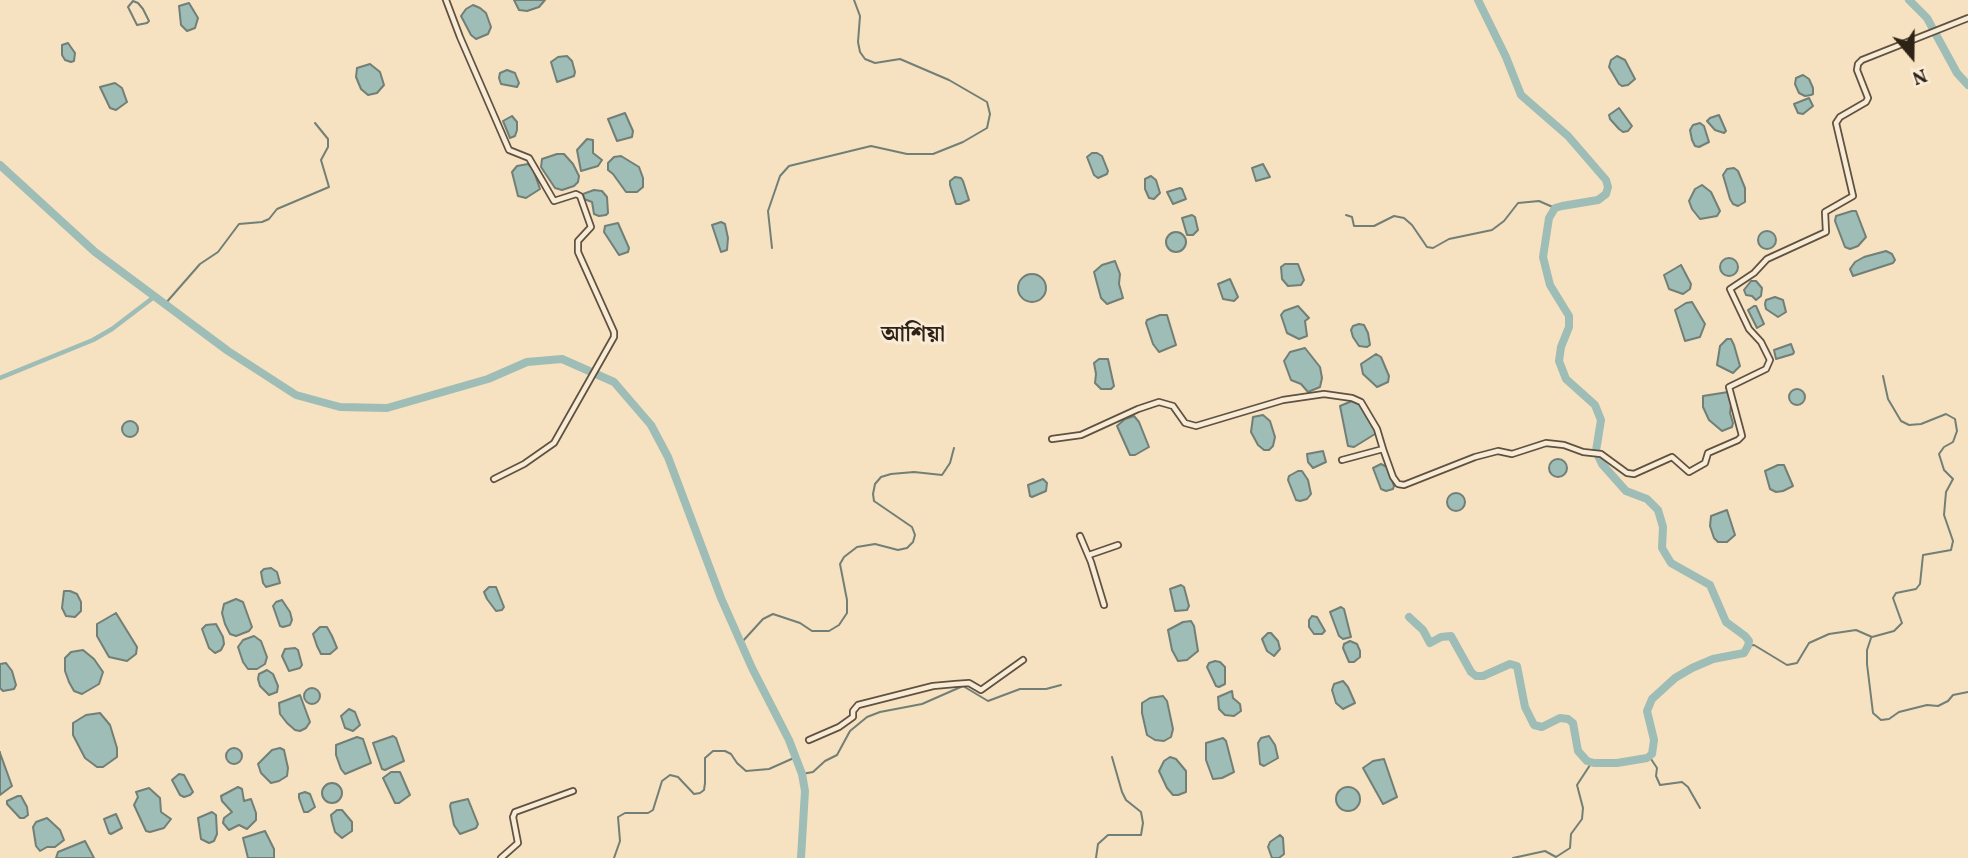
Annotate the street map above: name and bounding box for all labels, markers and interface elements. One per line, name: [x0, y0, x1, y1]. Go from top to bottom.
north arrow: [1877, 21, 1947, 91]
text: N: [1908, 61, 1930, 90]
district label: আশিয়া: [881, 323, 945, 351]

